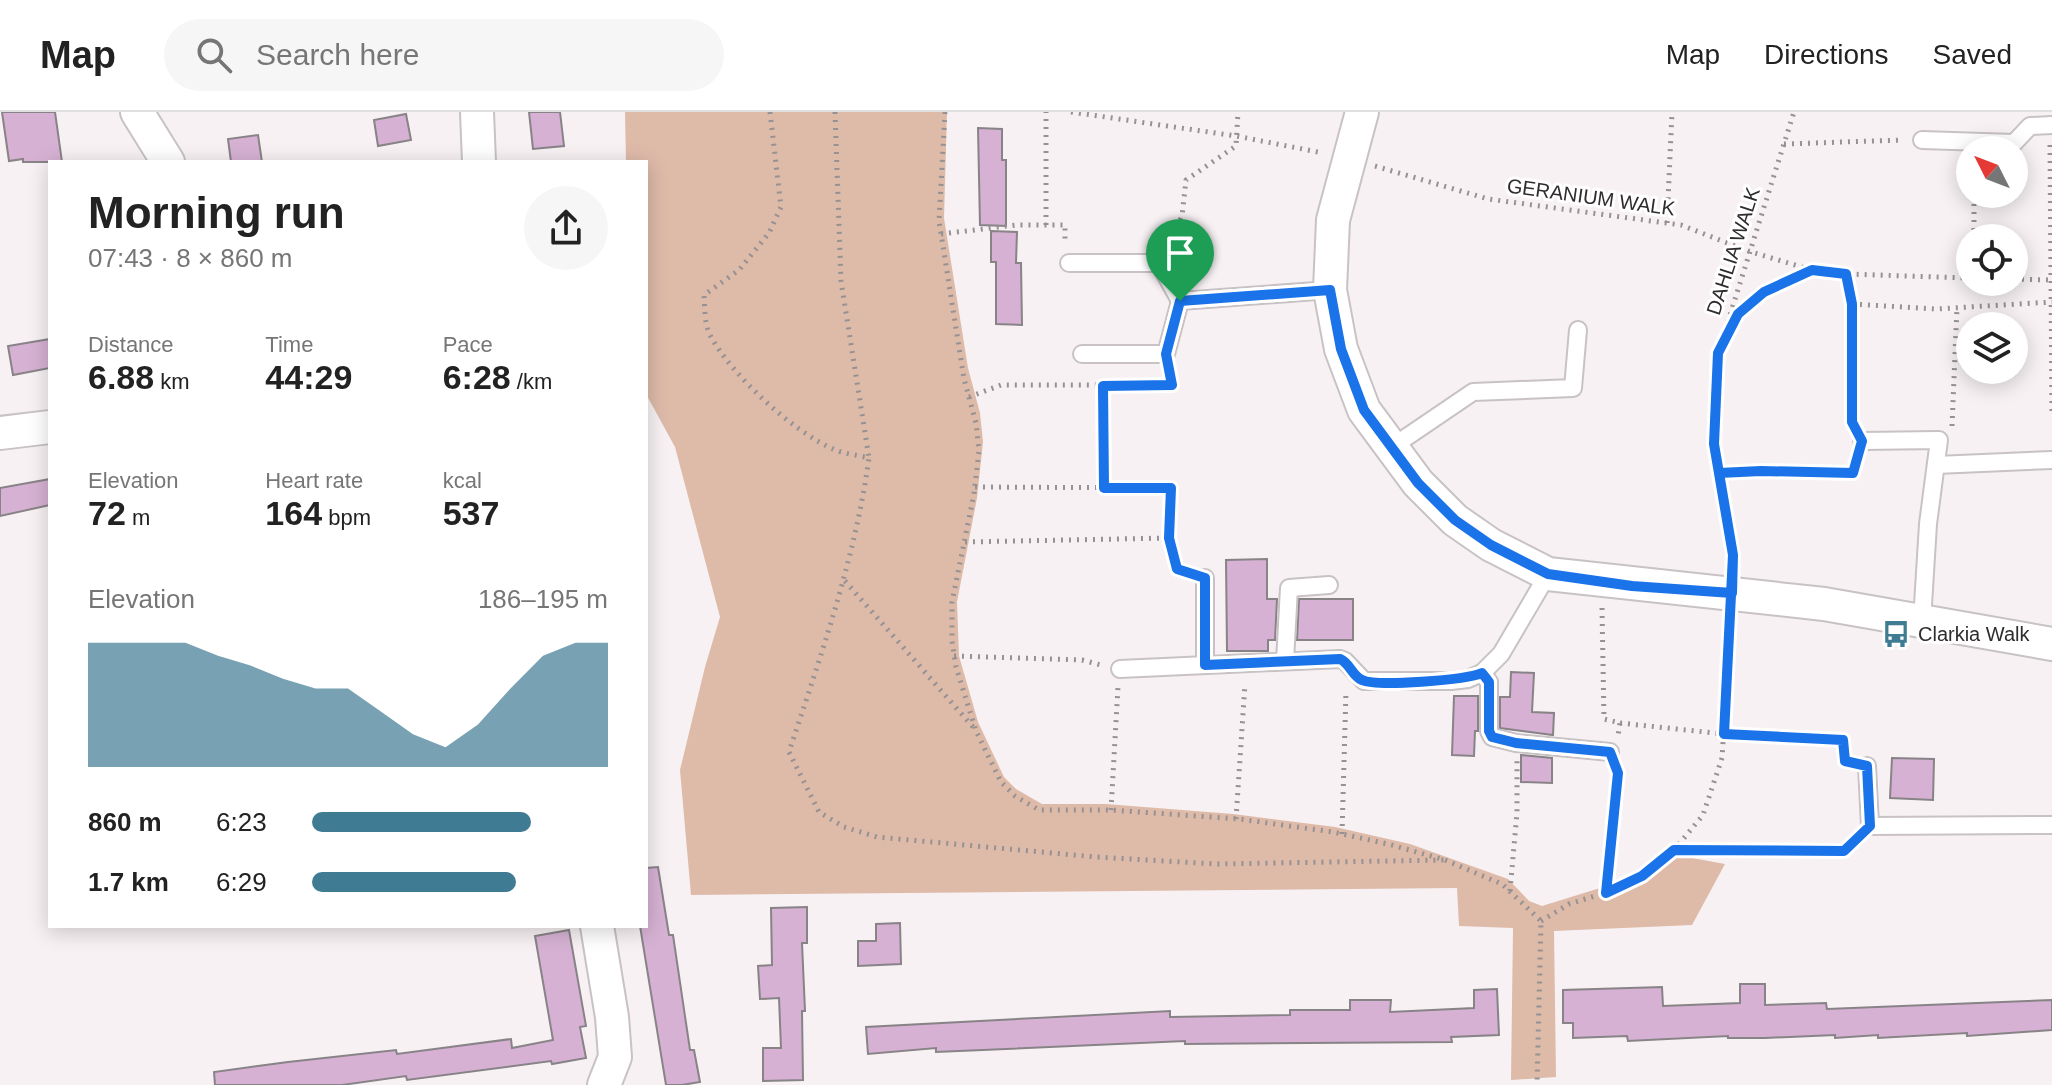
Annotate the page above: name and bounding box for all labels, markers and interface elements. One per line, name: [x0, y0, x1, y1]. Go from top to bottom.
search box: [164, 19, 724, 91]
icon: search: [192, 33, 236, 77]
text: Map: [40, 34, 116, 76]
text: Search here: [256, 38, 419, 71]
text: Map: [1666, 39, 1720, 70]
text: Directions: [1764, 39, 1889, 70]
text: Saved: [1933, 39, 2012, 70]
north arrow: [1956, 136, 2028, 208]
map controls: [1956, 136, 2028, 384]
street label: GERANIUM WALK: [1506, 174, 1677, 220]
street label: DAHLIA WALK: [1702, 184, 1764, 317]
button: share: [524, 186, 608, 270]
text: Morning run: [88, 188, 345, 237]
pin: [1146, 219, 1214, 301]
button: locate: [1956, 224, 2028, 296]
icon: arrive: [1158, 231, 1202, 275]
text: 07:43 · 8 × 860 m: [88, 243, 293, 273]
button: layers: [1956, 312, 2028, 384]
text: Distance: [88, 332, 174, 357]
text: Time: [265, 332, 313, 357]
text: Pace: [443, 332, 493, 357]
text: 6.88: [88, 358, 154, 396]
text: 44:29: [265, 358, 352, 396]
text: 6:28: [443, 358, 511, 396]
text: km: [154, 369, 190, 394]
text: /km: [511, 369, 552, 394]
text: Elevation: [88, 468, 179, 493]
text: Heart rate: [265, 468, 363, 493]
text: kcal: [443, 468, 482, 493]
text: 72: [88, 494, 126, 532]
text: 164: [265, 494, 322, 532]
text: 537: [443, 494, 499, 532]
text: m: [126, 505, 150, 530]
text: bpm: [322, 505, 371, 530]
text: Elevation: [88, 584, 195, 614]
text: 186–195 m: [478, 584, 608, 614]
bus stop icon: Clarkia Walk: [1881, 619, 1911, 649]
place label: Clarkia Walk: [1918, 623, 2030, 645]
text: 860 m: [88, 807, 162, 837]
text: 6:23: [216, 807, 267, 837]
text: 1.7 km: [88, 867, 169, 897]
text: 6:29: [216, 867, 267, 897]

